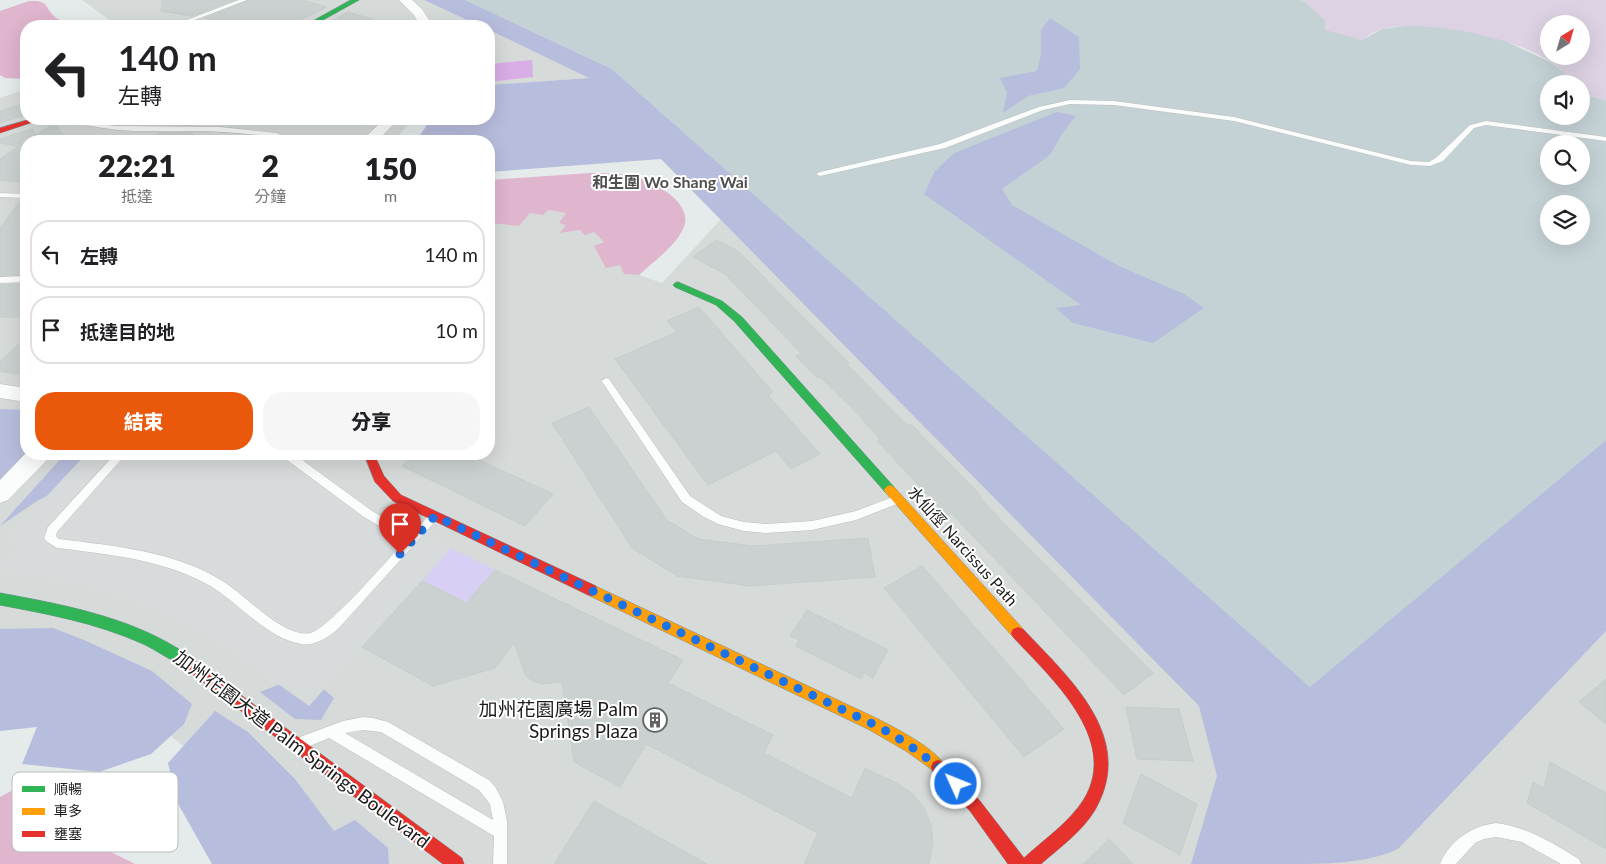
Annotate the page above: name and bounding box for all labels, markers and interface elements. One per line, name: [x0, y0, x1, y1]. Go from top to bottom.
north arrow: [1540, 15, 1590, 65]
map controls: [1540, 15, 1590, 245]
text: 140 m: [118, 36, 217, 78]
icon: left: [35, 40, 100, 105]
button: sound: [1540, 75, 1590, 125]
text: 左轉: [118, 82, 162, 109]
button: search: [1540, 135, 1590, 185]
text: 22:21: [98, 147, 176, 183]
text: 2: [261, 147, 279, 183]
text: 150: [364, 150, 417, 186]
district label: 和生圍 Wo Shang Wai: [592, 172, 748, 191]
text: 抵達: [121, 186, 153, 205]
text: 分鐘: [254, 186, 286, 205]
text: m: [384, 186, 397, 205]
button: layers: [1540, 195, 1590, 245]
icon: left: [37, 240, 65, 268]
text: 140 m: [424, 243, 478, 266]
text: 左轉: [80, 244, 118, 267]
icon: arrive: [37, 316, 65, 344]
text: 10 m: [435, 319, 478, 342]
text: 抵達目的地: [80, 320, 175, 343]
button: 結束: [35, 392, 253, 450]
button: 分享: [263, 392, 480, 450]
street label: 水仙徑 Narcissus Path: [905, 482, 1022, 609]
pin: [379, 503, 421, 554]
icon: arrive: [386, 510, 414, 538]
street label: 加州花園大道 Palm Springs Boulevard: [170, 645, 435, 852]
place label: 加州花園廣場 Palm Springs Plaza: [478, 697, 638, 742]
building icon: 加州花園廣場 Palm Springs Plaza: [642, 707, 668, 733]
position arrow: [929, 757, 981, 809]
legend: [12, 772, 178, 852]
text: 順暢: [54, 780, 82, 797]
text: 車多: [54, 802, 82, 819]
text: 壅塞: [54, 825, 82, 842]

